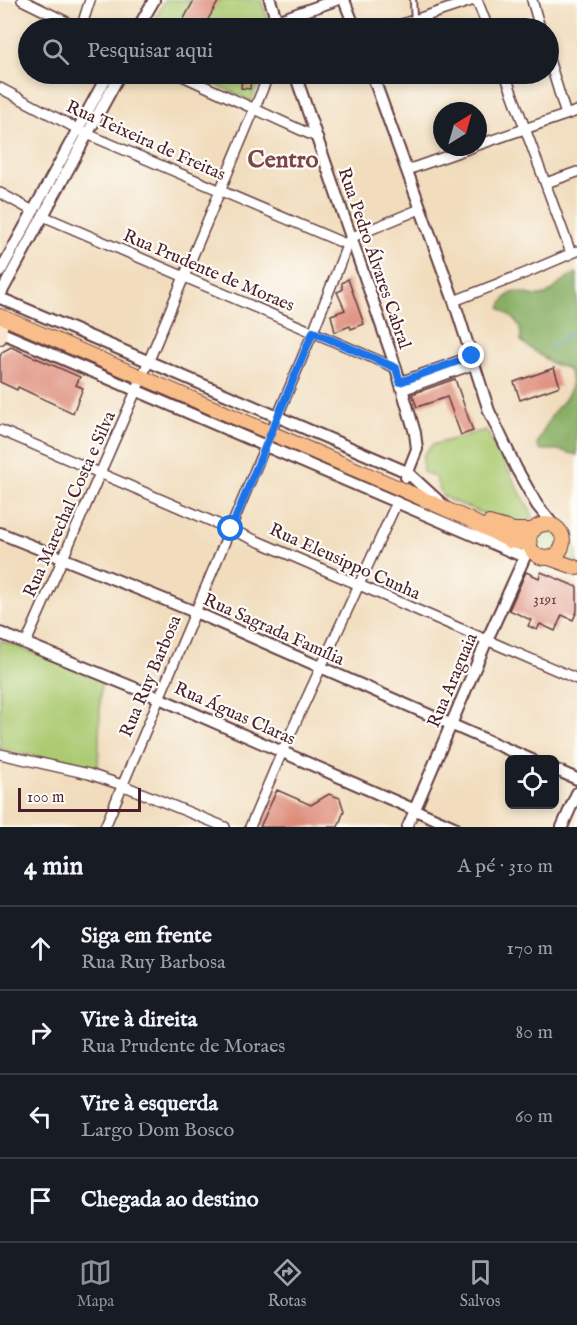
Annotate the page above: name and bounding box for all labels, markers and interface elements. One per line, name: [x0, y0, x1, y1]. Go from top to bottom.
search box: [18, 18, 559, 84]
icon: search: [39, 35, 72, 68]
text: Pesquisar aqui: [87, 37, 213, 65]
street label: Rua Teixeira de Freitas: [62, 96, 229, 187]
north arrow: [433, 102, 487, 156]
district label: Centro: [248, 145, 319, 176]
street label: Rua Pedro Álvares Cabral: [332, 164, 417, 352]
street label: Rua Prudente de Moraes: [119, 225, 298, 318]
route end: [458, 342, 484, 368]
street label: Rua Marechal Costa e Silva: [19, 408, 122, 601]
route start: [217, 515, 243, 541]
street label: Rua Eleusippo Cunha: [265, 519, 424, 606]
street label: Rua Sagrada Família: [199, 589, 348, 672]
house number: 3191: [533, 590, 557, 609]
street label: Rua Ruy Barbosa: [115, 612, 187, 741]
street label: Rua Araguaia: [423, 630, 484, 731]
street label: Rua Águas Claras: [170, 676, 299, 751]
map controls: [505, 755, 559, 809]
button: locate: [505, 755, 559, 809]
scale bar: [18, 785, 141, 812]
text: 100 m: [27, 788, 64, 808]
text: 4 min: [24, 850, 83, 883]
text: A pé · 310 m: [457, 854, 553, 879]
text: Siga em frente: [81, 922, 212, 950]
icon: ahead: [24, 932, 57, 965]
text: 170 m: [507, 936, 553, 961]
text: Rua Ruy Barbosa: [81, 950, 226, 975]
text: Vire à direita: [81, 1006, 197, 1034]
icon: right: [24, 1016, 57, 1049]
text: 80 m: [516, 1020, 553, 1045]
text: Rua Prudente de Moraes: [81, 1034, 285, 1059]
text: Vire à esquerda: [81, 1090, 218, 1118]
icon: left: [24, 1100, 57, 1133]
text: 60 m: [515, 1104, 553, 1129]
text: Largo Dom Bosco: [81, 1118, 234, 1143]
icon: arrive: [24, 1184, 57, 1217]
text: Chegada ao destino: [81, 1186, 259, 1214]
tab: Mapa: [77, 1256, 114, 1312]
tab: Rotas: [268, 1256, 306, 1312]
tab: Salvos: [460, 1256, 500, 1312]

